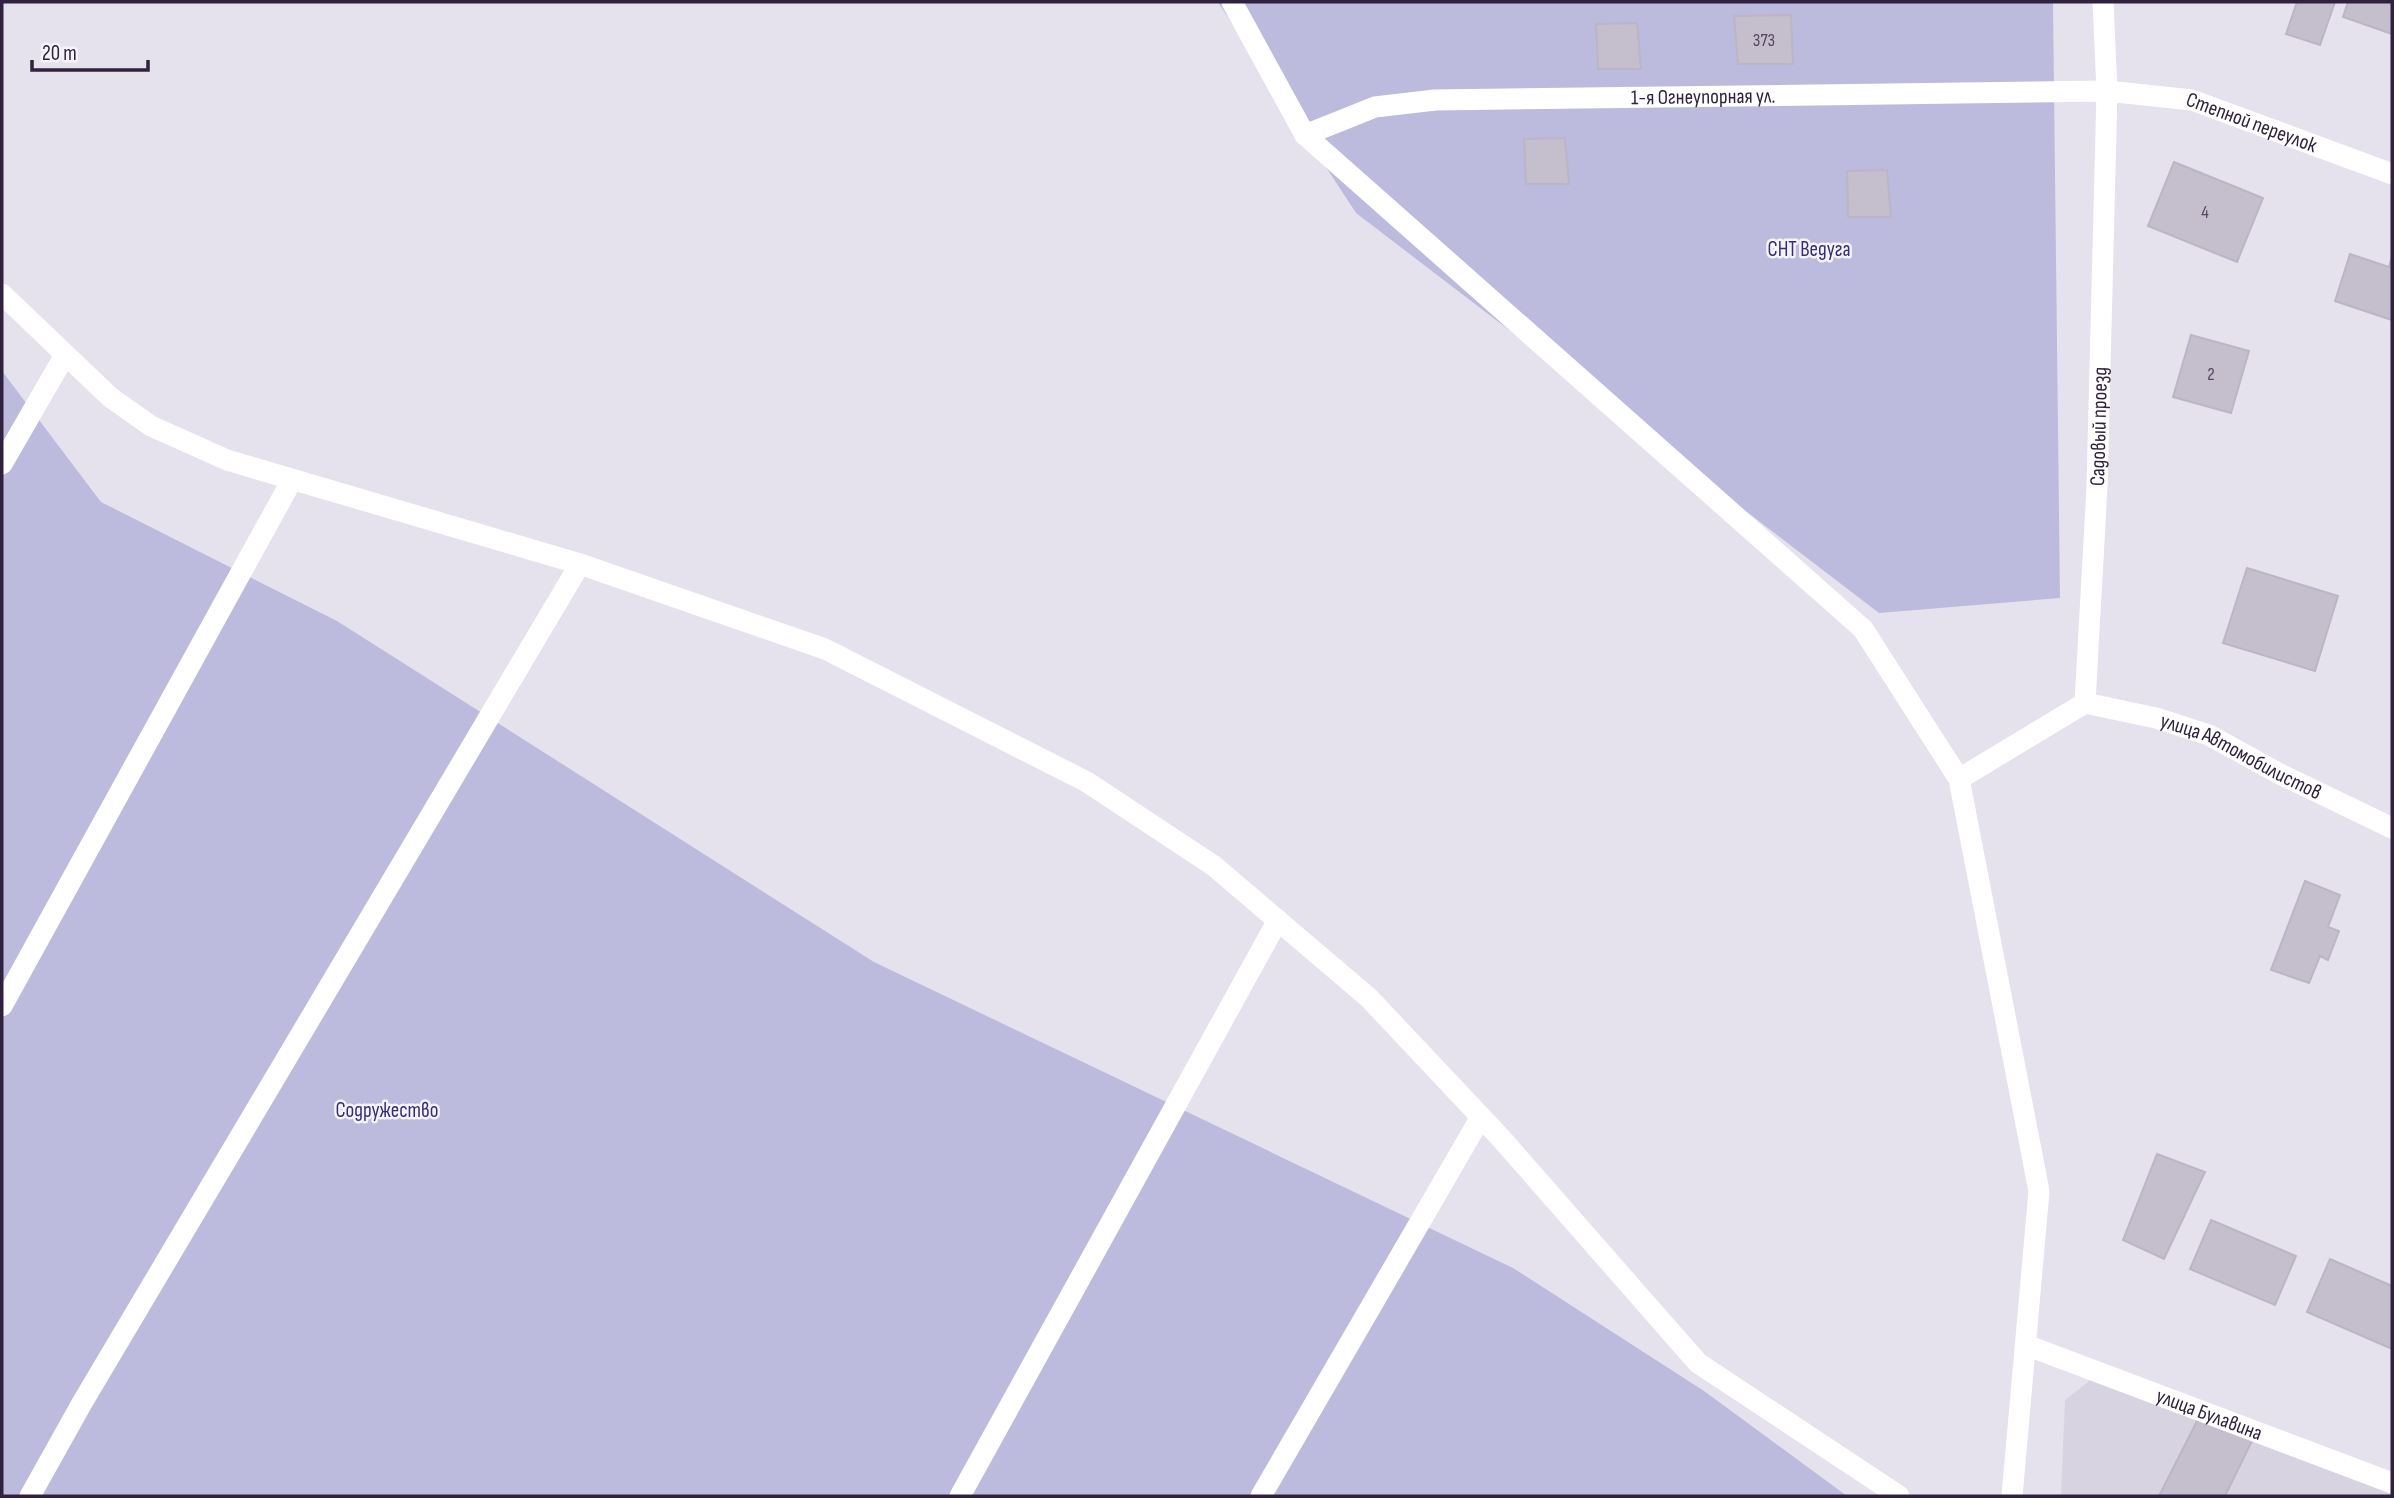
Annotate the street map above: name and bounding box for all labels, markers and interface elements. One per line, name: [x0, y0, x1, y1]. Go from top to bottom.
scale bar: [32, 28, 147, 72]
house number: 373: [1753, 30, 1775, 51]
text: 20 m: [42, 41, 77, 66]
street label: 1-я Огнеупорная ул.: [1631, 83, 1776, 110]
street label: Степной переулок: [2183, 87, 2320, 158]
house number: 4: [2201, 202, 2209, 223]
park label: СНТ Ведуга: [1768, 237, 1850, 262]
house number: 2: [2207, 364, 2215, 385]
street label: Садовый проезд: [2085, 367, 2113, 486]
street label: улица Автомобилистов: [2157, 708, 2326, 805]
park label: Содружество: [336, 1098, 438, 1123]
street label: улица Булавина: [2153, 1383, 2266, 1446]

